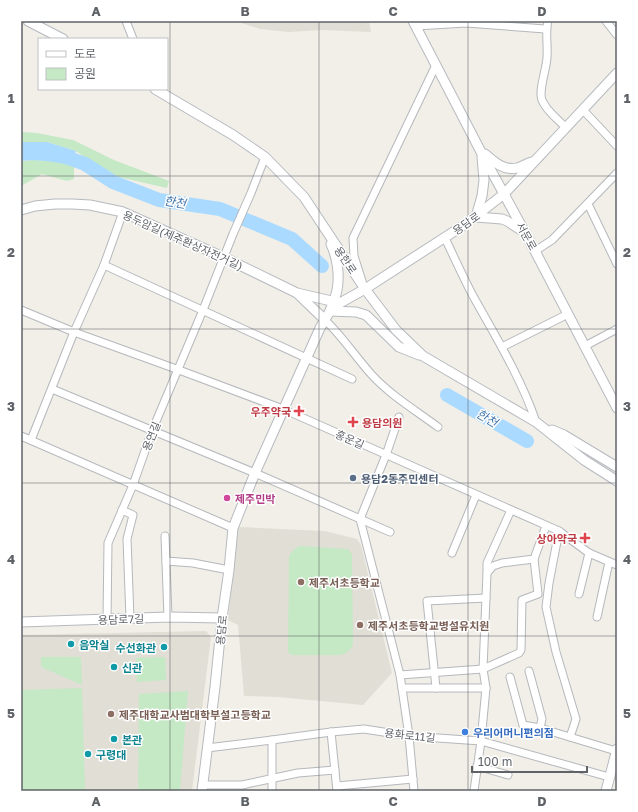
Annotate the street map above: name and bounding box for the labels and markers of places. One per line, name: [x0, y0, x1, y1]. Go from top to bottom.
place label: 우주약국: [251, 405, 291, 418]
marker: 우주약국: [294, 406, 304, 416]
marker: 용담의원: [347, 416, 359, 428]
place label: 용담의원: [362, 416, 402, 429]
place label: 용담2동주민센터: [361, 472, 439, 485]
marker: 용담2동주민센터: [348, 473, 358, 483]
place label: 제주민박: [235, 492, 275, 505]
marker: 제주민박: [222, 493, 232, 503]
place label: 상아약국: [537, 532, 577, 545]
marker: 상아약국: [580, 533, 590, 543]
place label: 제주서초등학교: [309, 576, 380, 589]
marker: 제주서초등학교: [296, 577, 306, 587]
place label: 제주서초등학교병설유치원: [368, 619, 489, 632]
marker: 제주서초등학교병설유치원: [355, 620, 365, 630]
place label: 음악실: [79, 638, 109, 651]
marker: 음악실: [66, 639, 76, 649]
place label: 수선화관: [116, 641, 156, 654]
marker: 수선화관: [159, 642, 169, 652]
place label: 신관: [122, 661, 142, 674]
marker: 신관: [109, 662, 119, 672]
place label: 제주대학교사범대학부설고등학교: [119, 708, 271, 721]
marker: 제주대학교사범대학부설고등학교: [106, 709, 116, 719]
place label: 우리어머니편의점: [473, 726, 554, 739]
marker: 우리어머니편의점: [460, 727, 470, 737]
place label: 본관: [122, 733, 142, 746]
marker: 본관: [109, 734, 119, 744]
place label: 구령대: [96, 748, 126, 761]
marker: 구령대: [83, 749, 93, 759]

